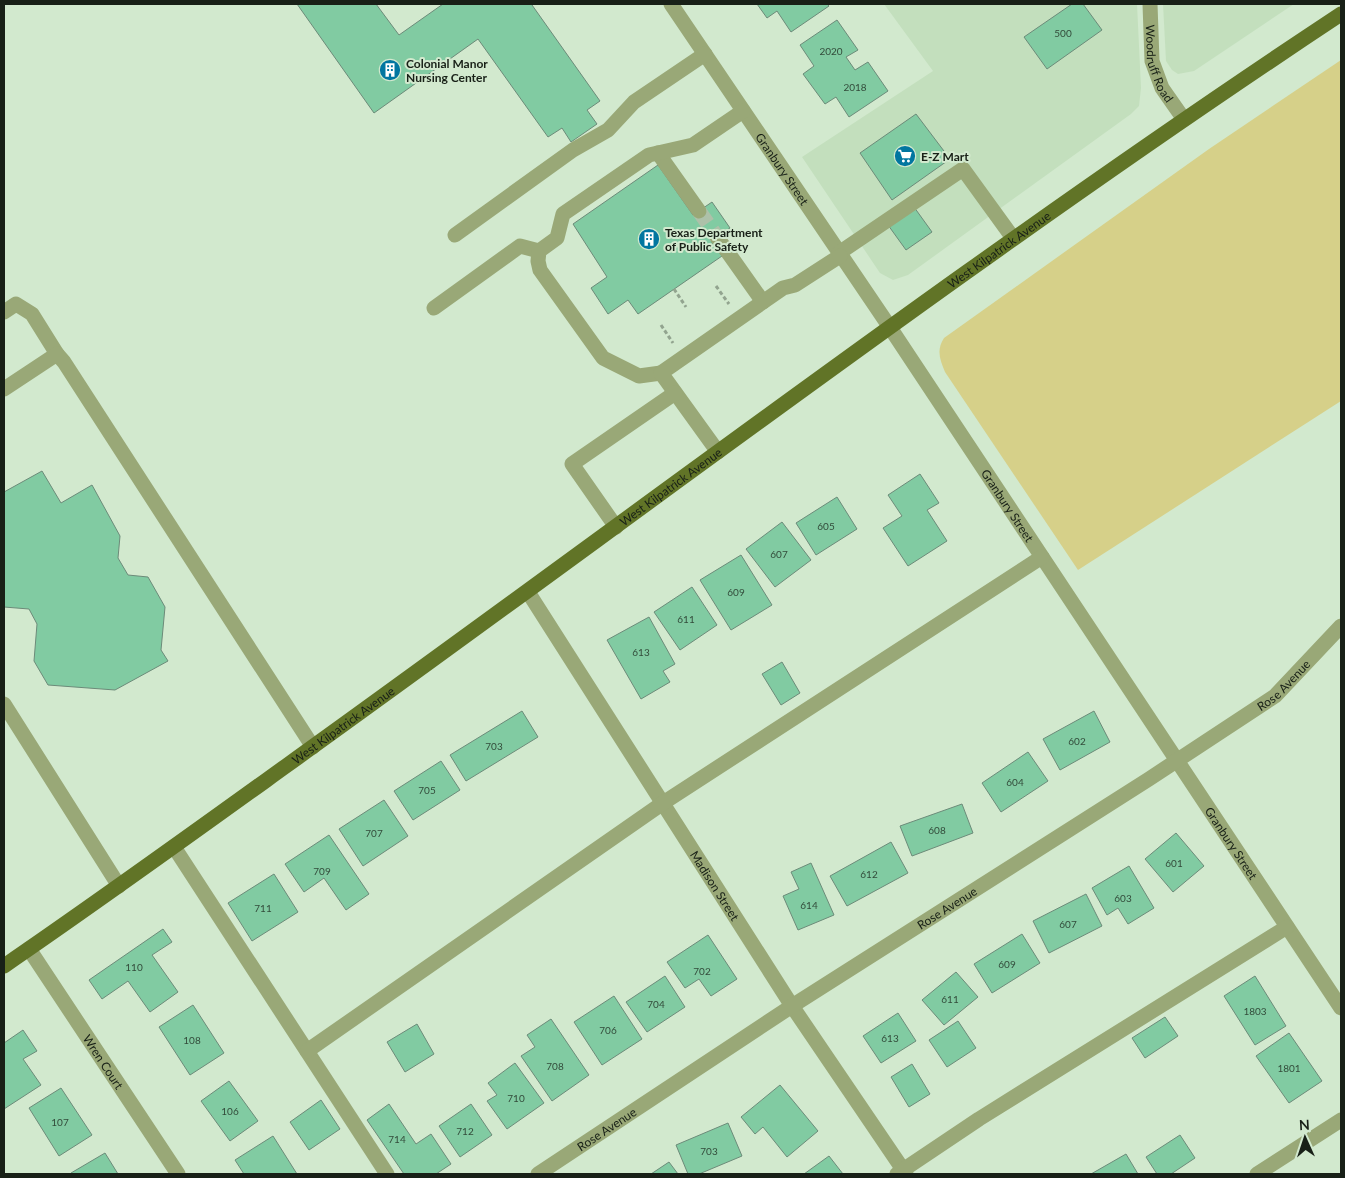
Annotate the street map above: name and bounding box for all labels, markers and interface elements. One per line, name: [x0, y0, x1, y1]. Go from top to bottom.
street label: Woodruff Road: [1143, 24, 1177, 105]
house number: 500: [1054, 27, 1072, 39]
house number: 2020: [819, 45, 843, 57]
place label: Colonial Manor Nursing Center: [406, 56, 488, 85]
building icon: Colonial Manor Nursing Center: [378, 58, 402, 82]
house number: 2018: [843, 81, 867, 93]
street label: Granbury Street: [753, 130, 813, 208]
supermarket icon: E-Z Mart: [893, 144, 917, 168]
place label: E-Z Mart: [921, 149, 969, 164]
street label: West Kilpatrick Avenue: [944, 208, 1053, 291]
place label: Texas Department of Public Safety: [665, 225, 763, 254]
building icon: Texas Department of Public Safety: [637, 227, 661, 251]
street label: West Kilpatrick Avenue: [616, 444, 724, 529]
street label: Granbury Street: [978, 466, 1038, 545]
house number: 605: [817, 520, 835, 532]
house number: 607: [770, 548, 788, 560]
house number: 609: [727, 586, 745, 598]
house number: 611: [677, 613, 695, 625]
house number: 613: [632, 646, 650, 658]
street label: Rose Avenue: [1254, 656, 1313, 714]
street label: West Kilpatrick Avenue: [289, 683, 397, 767]
house number: 602: [1068, 735, 1086, 747]
house number: 703: [485, 740, 503, 752]
house number: 604: [1006, 776, 1024, 788]
house number: 705: [418, 784, 436, 796]
street label: Granbury Street: [1202, 804, 1261, 883]
house number: 608: [928, 824, 946, 836]
house number: 707: [365, 827, 383, 839]
street label: Madison Street: [687, 848, 743, 924]
house number: 601: [1165, 857, 1183, 869]
house number: 709: [313, 865, 331, 877]
house number: 612: [860, 868, 878, 880]
street label: Rose Avenue: [914, 883, 980, 932]
house number: 603: [1114, 892, 1132, 904]
house number: 614: [800, 899, 818, 911]
house number: 711: [254, 902, 272, 914]
house number: 607: [1059, 918, 1077, 930]
house number: 609: [998, 958, 1016, 970]
house number: 110: [125, 961, 143, 973]
house number: 702: [693, 965, 711, 977]
house number: 611: [941, 993, 959, 1005]
house number: 704: [647, 998, 665, 1010]
house number: 1803: [1243, 1005, 1267, 1017]
house number: 706: [599, 1024, 617, 1036]
street label: Wren Court: [80, 1031, 127, 1092]
house number: 613: [881, 1032, 899, 1044]
house number: 108: [183, 1034, 201, 1046]
house number: 708: [546, 1060, 564, 1072]
house number: 1801: [1277, 1062, 1301, 1074]
house number: 710: [507, 1092, 525, 1104]
street label: Rose Avenue: [574, 1104, 639, 1154]
house number: 106: [221, 1105, 239, 1117]
north arrow: [1280, 1113, 1330, 1163]
house number: 107: [51, 1116, 69, 1128]
text: N: [1298, 1116, 1310, 1133]
house number: 712: [456, 1125, 474, 1137]
house number: 714: [388, 1133, 406, 1145]
house number: 703: [700, 1145, 718, 1157]

